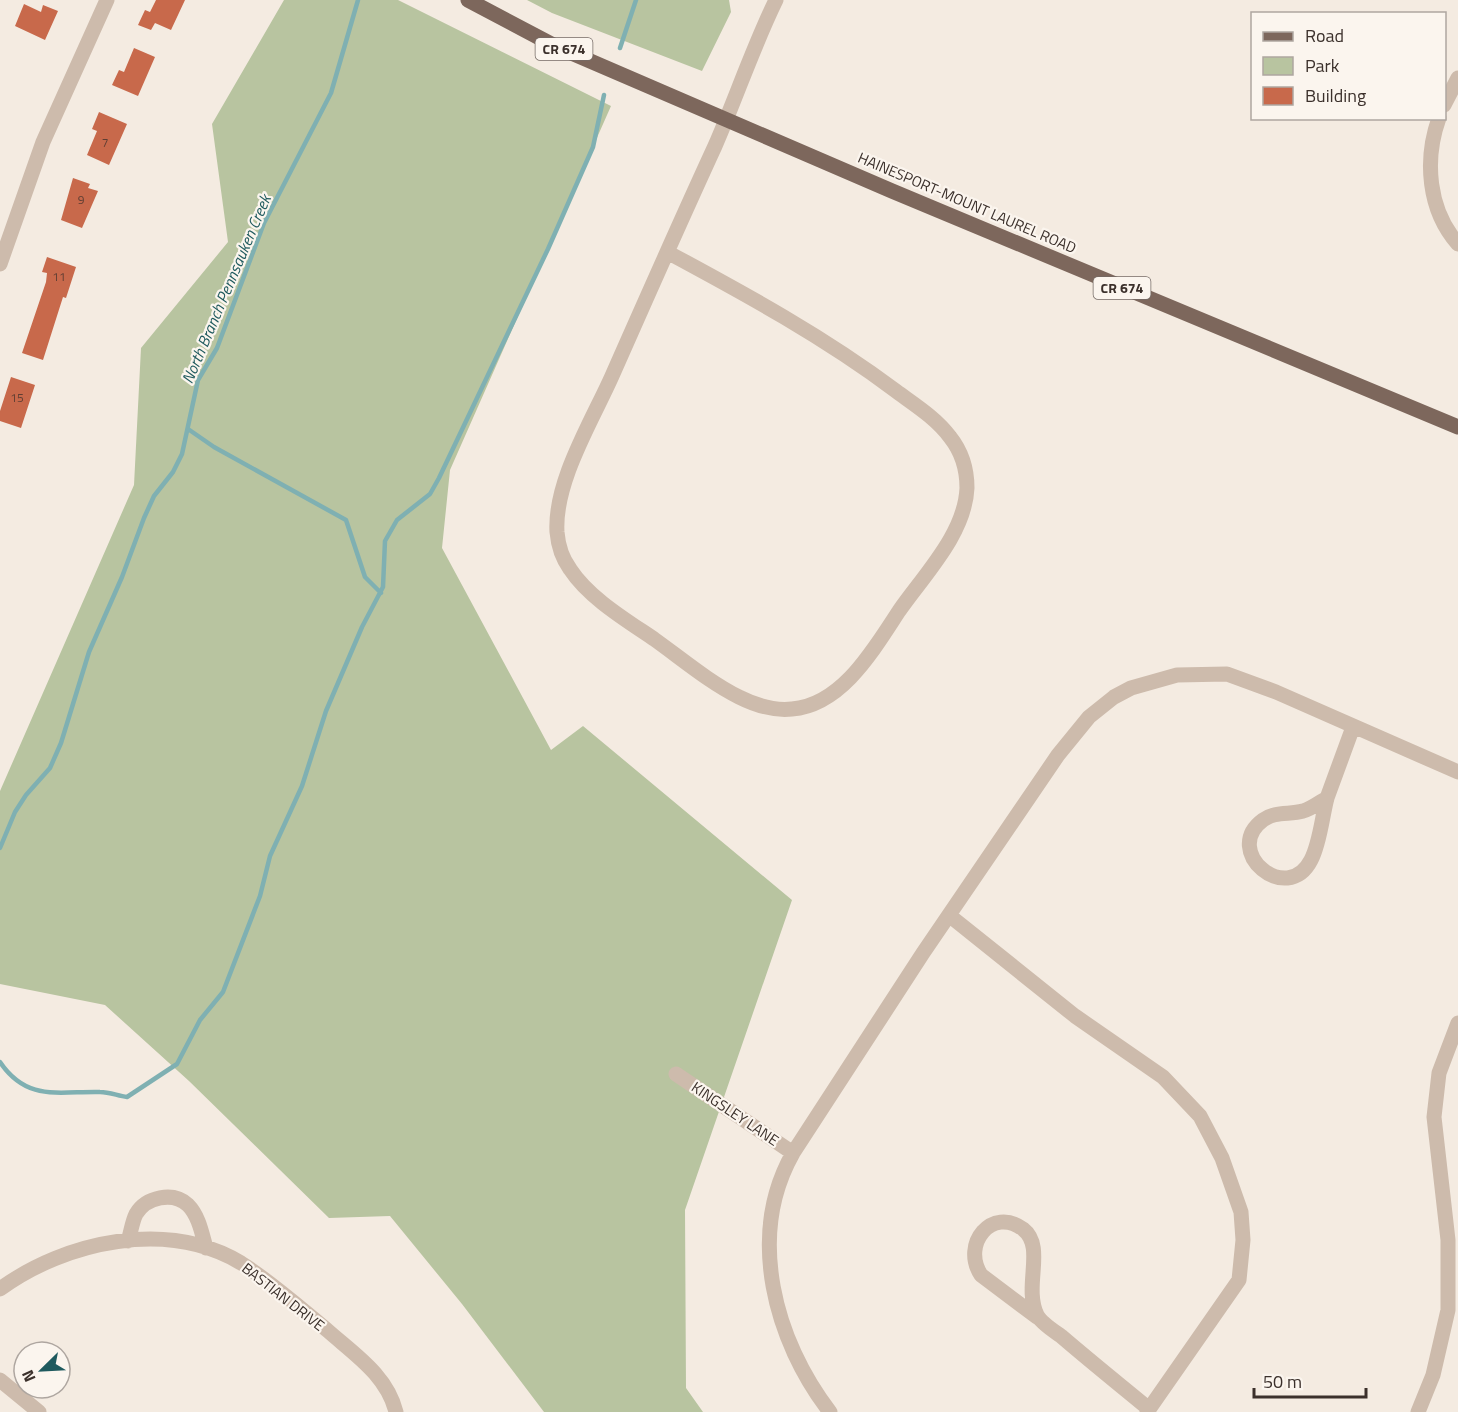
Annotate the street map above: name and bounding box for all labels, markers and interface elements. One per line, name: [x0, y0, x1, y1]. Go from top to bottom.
legend: [1251, 12, 1446, 120]
text: Road: [1305, 22, 1344, 49]
road number: CR 674: [536, 38, 592, 60]
text: Park: [1305, 52, 1340, 79]
text: Building: [1305, 82, 1366, 109]
house number: 7: [102, 133, 108, 152]
street label: HAINESPORT-MOUNT LAUREL ROAD: [854, 146, 1080, 259]
water label: North Branch Pennsauken Creek: [175, 189, 277, 387]
house number: 9: [78, 190, 85, 209]
house number: 11: [52, 267, 66, 286]
road number: CR 674: [1094, 277, 1150, 299]
house number: 15: [10, 388, 24, 407]
street label: KINGSLEY LANE: [687, 1076, 784, 1151]
street label: BASTIAN DRIVE: [237, 1257, 330, 1336]
north arrow: [12, 1340, 72, 1400]
scale bar: [1254, 1361, 1366, 1399]
text: N: [15, 1366, 42, 1386]
text: 50 m: [1263, 1368, 1302, 1395]

